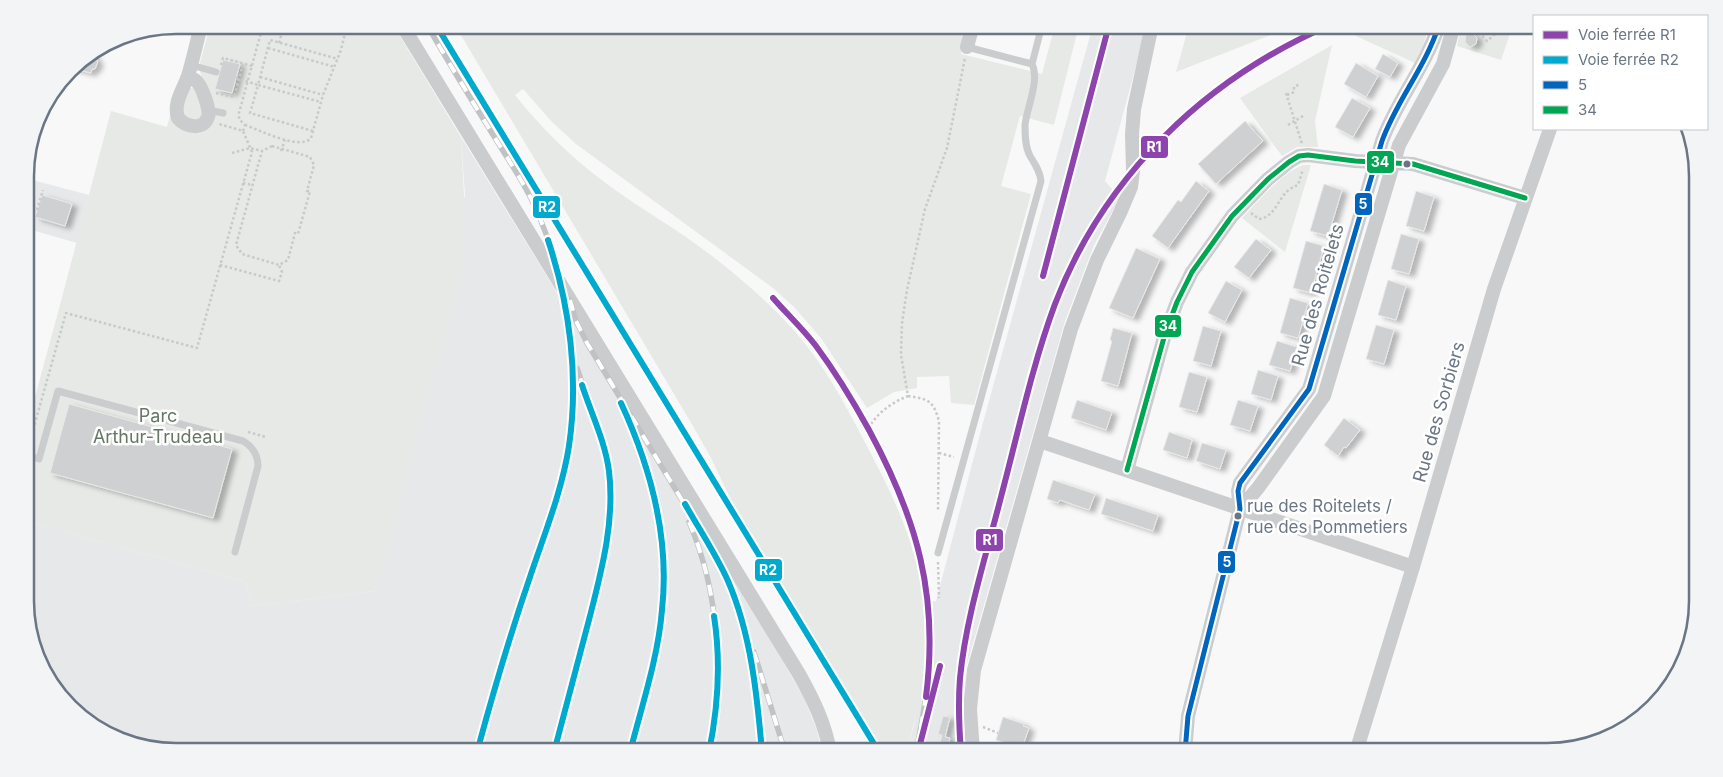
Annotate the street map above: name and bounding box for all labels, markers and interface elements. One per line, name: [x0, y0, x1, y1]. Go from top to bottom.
legend: [1533, 15, 1708, 130]
text: Voie ferrée R1: [1578, 25, 1676, 44]
text: Voie ferrée R2: [1578, 50, 1679, 69]
text: 5: [1578, 75, 1587, 94]
text: 34: [1578, 100, 1597, 119]
line badge: R1: [1140, 135, 1169, 159]
text: R1: [1146, 138, 1162, 155]
line badge: 34: [1366, 150, 1395, 174]
text: 34: [1371, 153, 1389, 170]
unlabelled marker: [1402, 159, 1412, 169]
line badge: 5: [1354, 192, 1373, 216]
line badge: R2: [532, 195, 561, 219]
text: 5: [1359, 195, 1368, 212]
text: R2: [538, 198, 556, 215]
street label: Rue des Roitelets: [1287, 221, 1348, 368]
line badge: 34: [1154, 314, 1182, 338]
text: 34: [1159, 317, 1177, 334]
street label: Rue des Sorbiers: [1408, 339, 1469, 485]
park label: Parc Arthur-Trudeau: [93, 405, 223, 447]
place label: rue des Roitelets / rue des Pommetiers: [1247, 496, 1408, 537]
marker: rue des Roitelets / rue des Pommetiers: [1233, 511, 1243, 521]
line badge: R1: [975, 528, 1004, 552]
text: R1: [982, 531, 998, 548]
line badge: 5: [1217, 550, 1236, 574]
text: 5: [1223, 553, 1232, 570]
line badge: R2: [754, 558, 783, 582]
text: R2: [759, 561, 777, 578]

